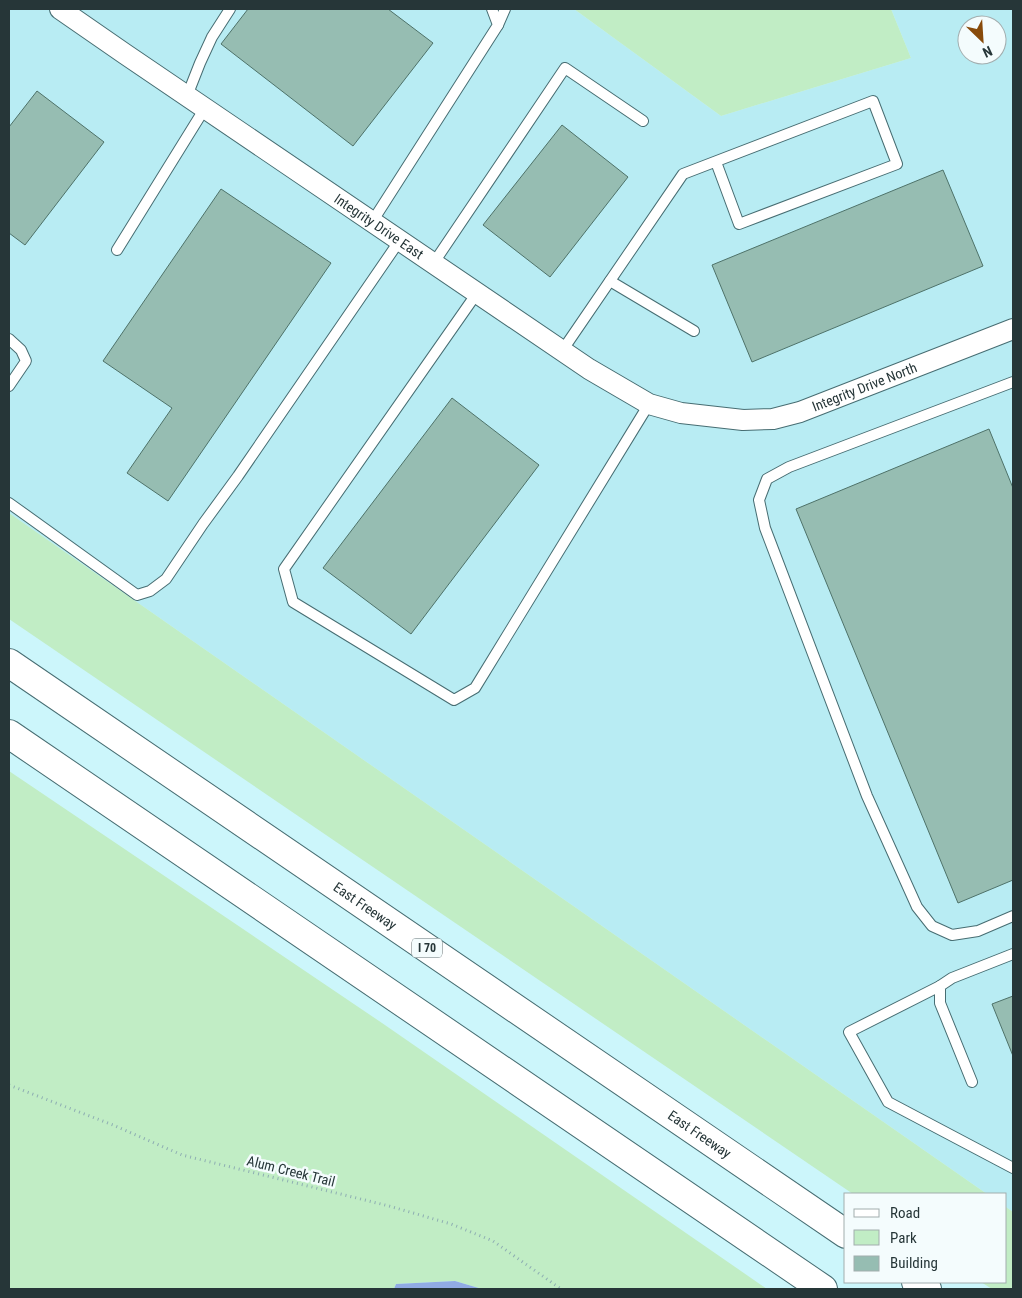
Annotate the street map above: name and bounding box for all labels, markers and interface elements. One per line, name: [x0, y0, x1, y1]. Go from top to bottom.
north arrow: [957, 15, 1007, 65]
text: N: [980, 43, 995, 61]
street label: Integrity Drive East: [331, 191, 426, 262]
street label: Integrity Drive North: [810, 359, 919, 415]
street label: East Freeway: [330, 879, 400, 933]
road number: I 70: [412, 938, 442, 958]
street label: East Freeway: [665, 1107, 734, 1161]
street label: Alum Creek Trail: [245, 1152, 337, 1190]
legend: [844, 1193, 1007, 1283]
text: Road: [890, 1204, 920, 1222]
text: Park: [890, 1229, 917, 1247]
text: Building: [890, 1254, 938, 1272]

